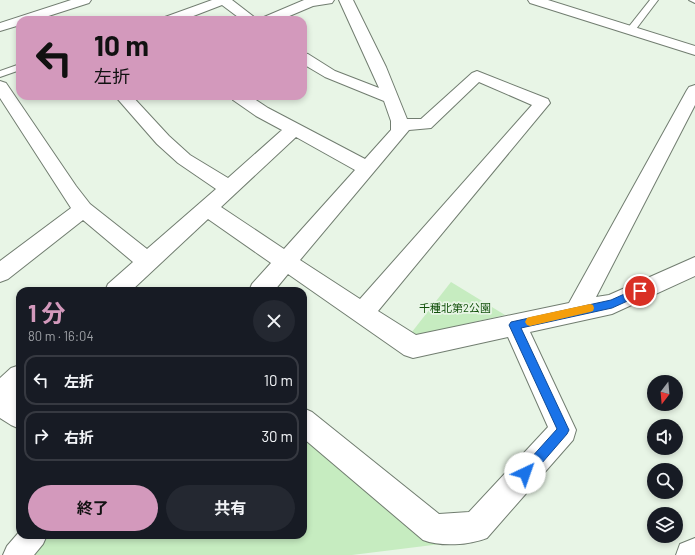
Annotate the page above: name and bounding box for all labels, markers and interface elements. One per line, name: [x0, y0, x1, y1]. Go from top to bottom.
text: 10 m: [94, 28, 149, 62]
icon: left: [28, 32, 80, 84]
text: 左折: [94, 65, 130, 87]
pin: [623, 274, 657, 308]
icon: arrive: [629, 280, 651, 302]
text: 1 分: [28, 298, 65, 327]
button: close: [253, 300, 295, 342]
park label: 千種北第2公園: [419, 301, 491, 314]
text: 80 m · 16:04: [28, 328, 94, 344]
icon: left: [30, 369, 52, 391]
text: 10 m: [264, 371, 293, 389]
text: 左折: [64, 372, 94, 390]
north arrow: [647, 375, 683, 411]
map controls: [647, 375, 683, 543]
button: sound: [647, 419, 683, 455]
icon: right: [30, 425, 52, 447]
text: 30 m: [261, 427, 293, 445]
text: 右折: [64, 428, 94, 446]
position arrow: [504, 452, 546, 494]
button: search: [647, 463, 683, 499]
button: 終了: [28, 485, 158, 531]
button: 共有: [166, 485, 295, 531]
button: layers: [647, 507, 683, 543]

